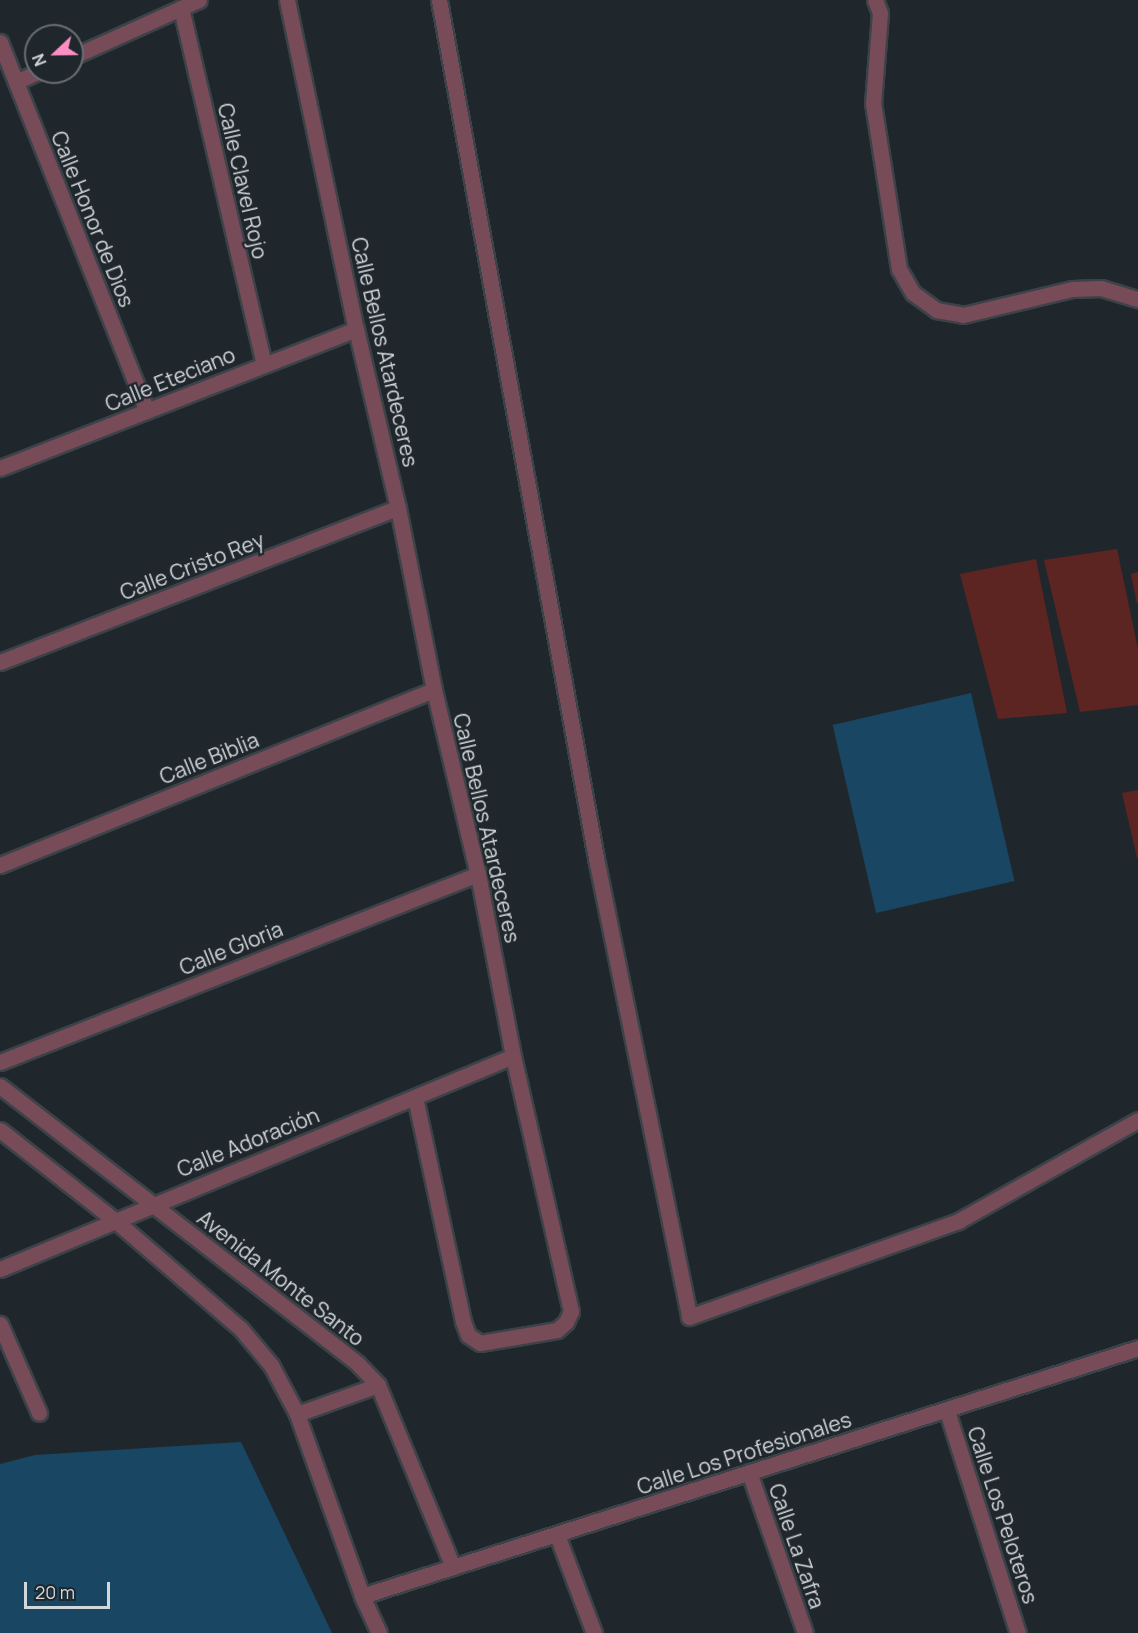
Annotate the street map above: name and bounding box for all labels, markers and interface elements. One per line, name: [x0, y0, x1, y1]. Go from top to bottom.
north arrow: [24, 24, 84, 84]
text: N: [27, 51, 52, 69]
street label: Calle Clavel Rojo: [213, 101, 273, 261]
street label: Calle Honor de Dios: [46, 127, 140, 311]
street label: Calle Bellos Atardeceres: [346, 235, 424, 469]
street label: Calle Eteciano: [101, 341, 239, 417]
street label: Calle Cristo Rey: [116, 527, 268, 605]
street label: Calle Bellos Atardeceres: [448, 711, 526, 945]
street label: Calle Biblia: [156, 727, 262, 789]
street label: Calle Gloria: [176, 916, 286, 980]
street label: Calle Adoración: [173, 1102, 323, 1182]
street label: Avenida Monte Santo: [193, 1205, 369, 1351]
street label: Calle Los Profesionales: [634, 1406, 854, 1500]
street label: Calle Los Peloteros: [963, 1423, 1043, 1607]
street label: Calle La Zafra: [764, 1480, 830, 1612]
scale bar: [27, 1570, 112, 1608]
text: 20 m: [35, 1580, 75, 1604]

